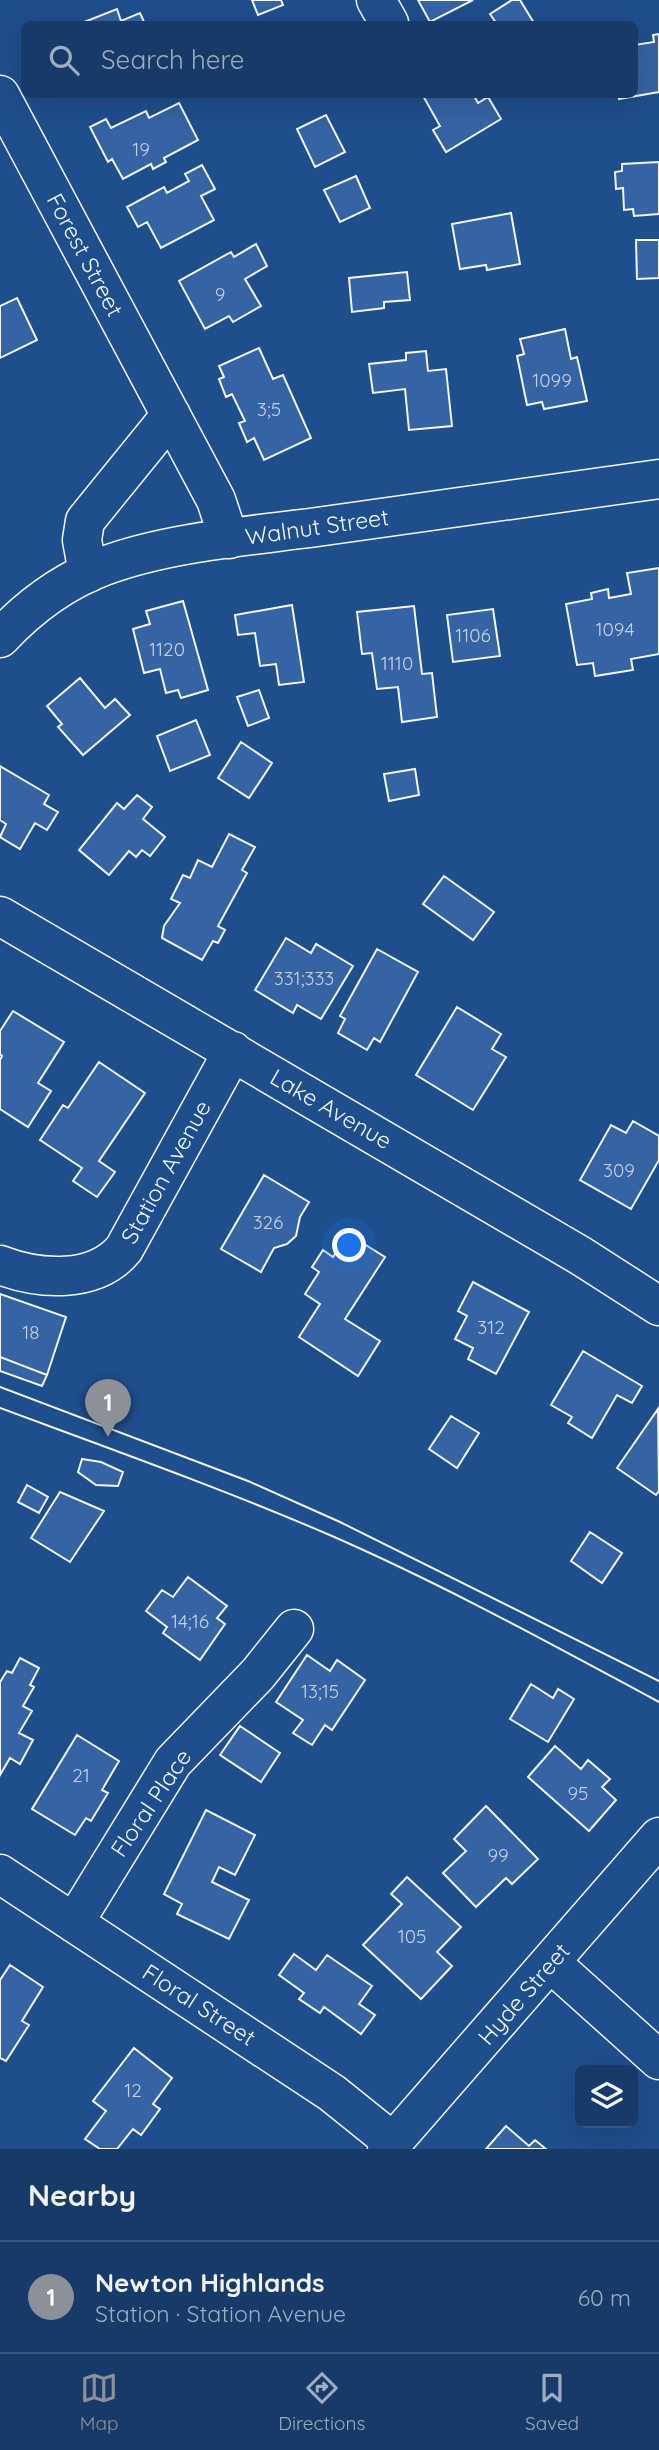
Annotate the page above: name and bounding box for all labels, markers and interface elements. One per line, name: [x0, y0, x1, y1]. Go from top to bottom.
search box: [21, 21, 638, 98]
icon: search: [45, 41, 83, 79]
text: Search here: [101, 43, 245, 76]
house number: 19: [132, 137, 150, 161]
street label: Forest Street: [41, 188, 130, 322]
house number: 9: [215, 282, 225, 306]
house number: 1099: [532, 368, 572, 392]
house number: 3;5: [257, 397, 281, 421]
street label: Walnut Street: [243, 502, 391, 551]
house number: 1094: [596, 617, 634, 641]
house number: 1106: [455, 623, 491, 647]
house number: 1120: [149, 637, 185, 661]
house number: 1110: [381, 651, 413, 675]
house number: 331;333: [274, 966, 334, 990]
street label: Lake Avenue: [265, 1062, 397, 1155]
street label: Station Avenue: [114, 1095, 217, 1249]
house number: 309: [603, 1158, 635, 1182]
house number: 326: [253, 1210, 283, 1234]
your location: [332, 1228, 366, 1262]
house number: 312: [477, 1315, 505, 1339]
house number: 18: [22, 1320, 40, 1344]
pin: 1: [85, 1379, 131, 1437]
house number: 14;16: [171, 1609, 209, 1633]
house number: 13;15: [301, 1679, 339, 1703]
street label: Floral Place: [104, 1743, 197, 1862]
house number: 21: [72, 1763, 90, 1787]
house number: 95: [568, 1781, 588, 1805]
house number: 99: [487, 1843, 509, 1867]
house number: 105: [398, 1924, 426, 1948]
street label: Hyde Street: [471, 1937, 576, 2051]
street label: Floral Street: [137, 1957, 261, 2052]
map controls: [575, 2065, 638, 2128]
button: layers: [575, 2065, 638, 2128]
house number: 12: [124, 2078, 142, 2102]
text: Nearby: [28, 2176, 136, 2214]
text: Newton Highlands: [95, 2266, 325, 2299]
text: 1: [47, 2283, 55, 2312]
text: 60 m: [578, 2283, 631, 2312]
text: Station · Station Avenue: [95, 2299, 346, 2328]
tab: Map: [80, 2369, 119, 2435]
tab: Directions: [278, 2369, 365, 2435]
tab: Saved: [525, 2369, 579, 2435]

